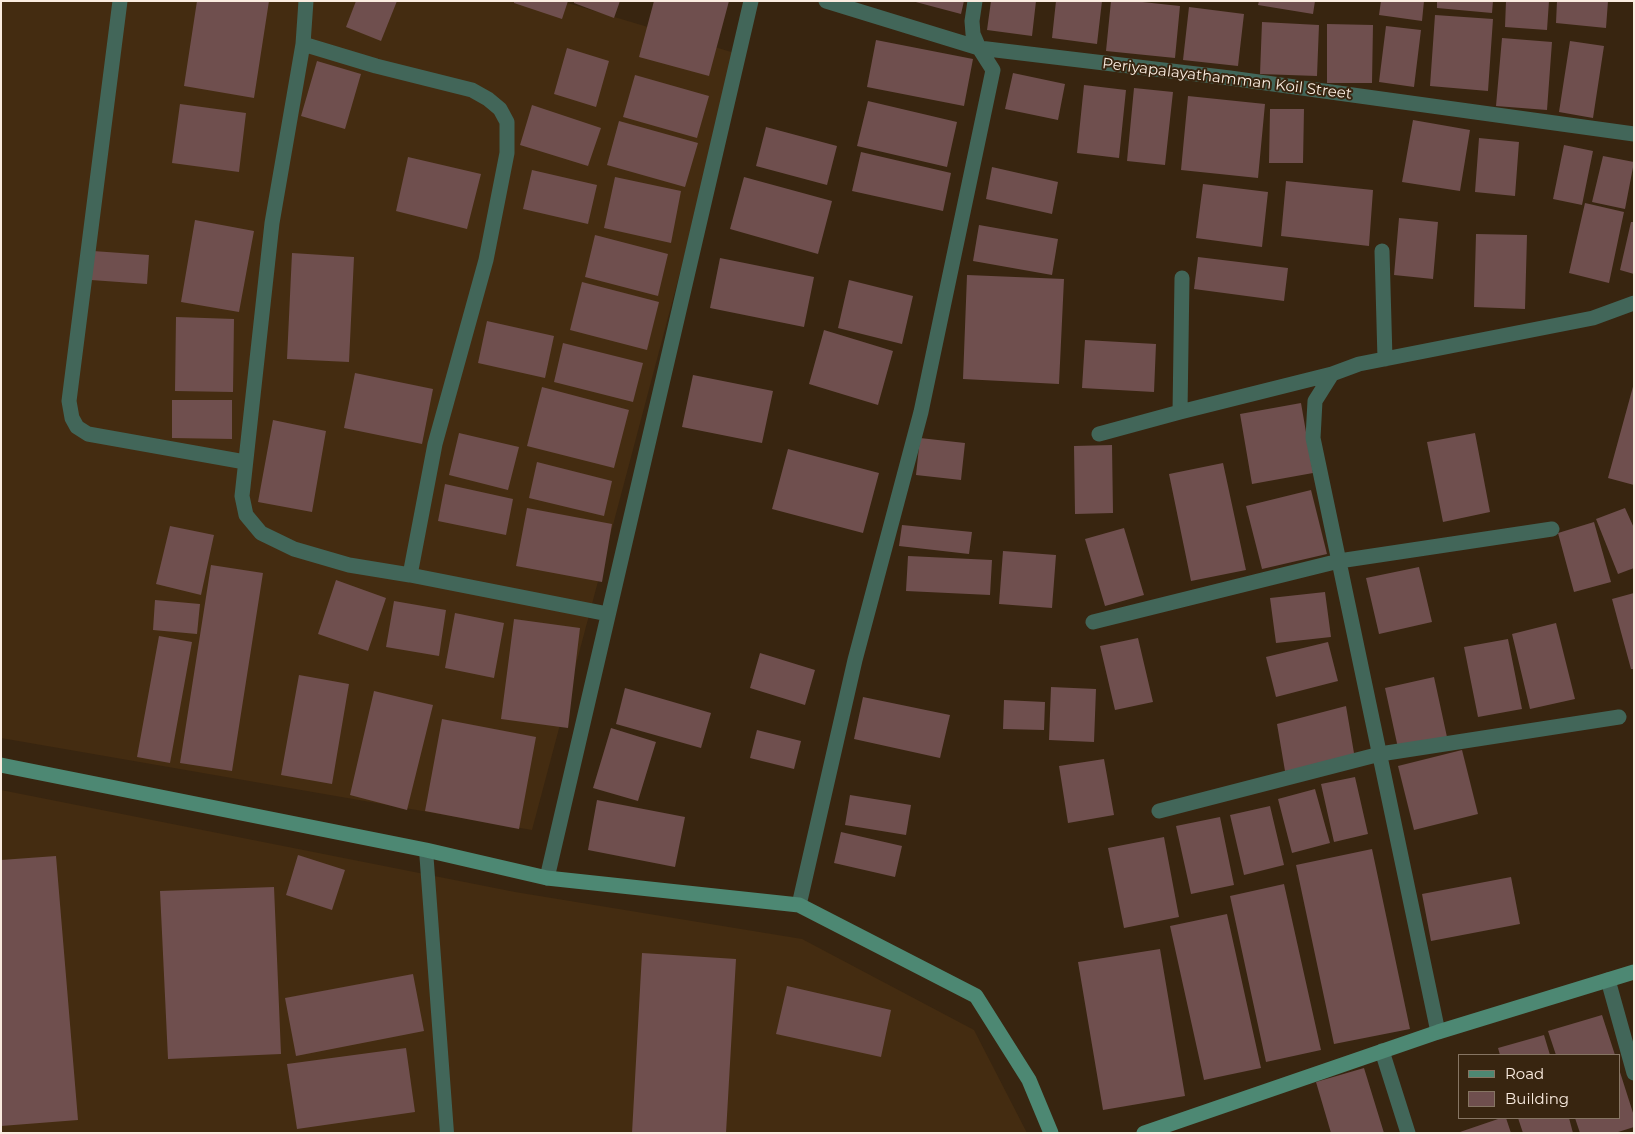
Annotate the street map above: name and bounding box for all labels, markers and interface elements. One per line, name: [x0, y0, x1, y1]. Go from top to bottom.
street label: Periyapalayathamman Koil Street: [1101, 55, 1353, 103]
legend: [1458, 1054, 1620, 1119]
text: Road: [1505, 1064, 1544, 1083]
text: Building: [1505, 1089, 1569, 1108]

